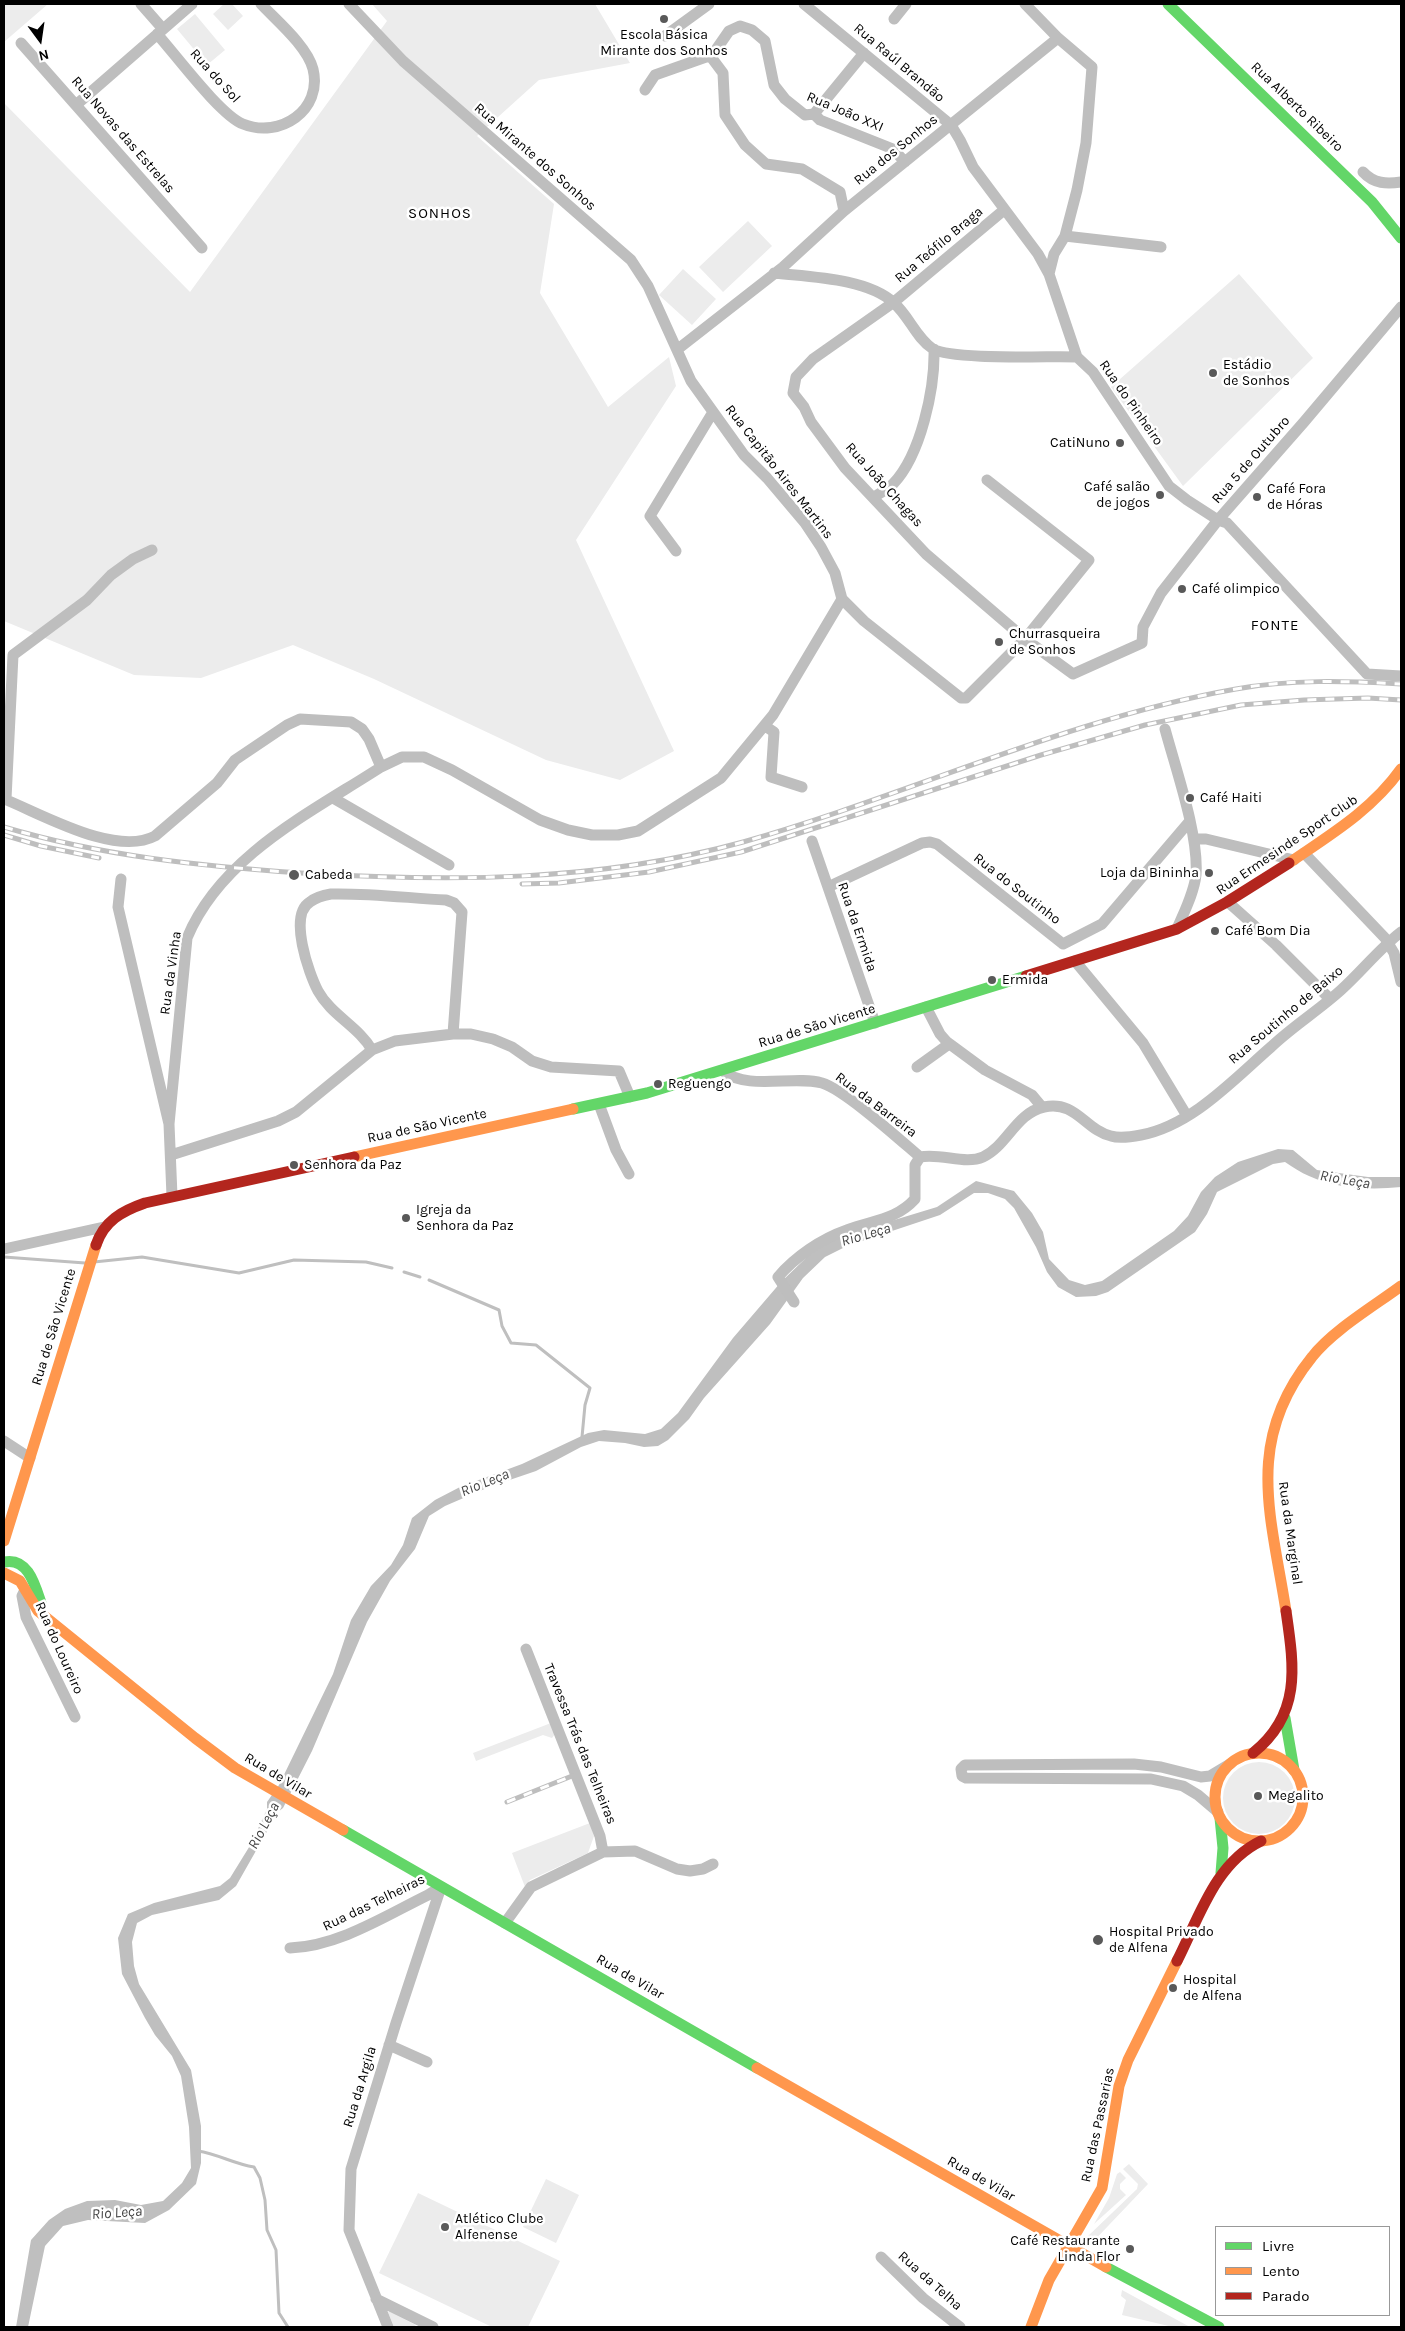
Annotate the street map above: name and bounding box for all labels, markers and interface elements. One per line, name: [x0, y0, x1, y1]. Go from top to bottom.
marker: Escola Básica Mirante dos Sonhos: [658, 13, 670, 25]
north arrow: [15, 15, 65, 65]
street label: Rua Raúl Brandão: [850, 20, 948, 106]
place label: Escola Básica Mirante dos Sonhos: [600, 27, 728, 59]
street label: Rua do Sol: [186, 45, 244, 107]
text: N: [37, 46, 51, 65]
street label: Rua Alberto Ribeiro: [1247, 59, 1347, 155]
street label: Rua Novas das Estrelas: [68, 73, 178, 197]
street label: Rua João XXI: [804, 88, 886, 136]
street label: Rua Mirante dos Sonhos: [471, 100, 599, 214]
street label: Rua dos Sonhos: [851, 111, 941, 189]
street label: Rua Teófilo Braga: [892, 203, 986, 287]
district label: SONHOS: [407, 205, 473, 223]
street label: Rua do Pinheiro: [1095, 357, 1167, 449]
place label: Estádio de Sonhos: [1223, 357, 1290, 390]
marker: Estádio de Sonhos: [1207, 367, 1219, 379]
street label: Rua Capitão Aires Martins: [721, 402, 837, 542]
street label: Rua 5 de Outubro: [1208, 413, 1294, 507]
place label: CatiNuno: [1050, 435, 1110, 451]
marker: CatiNuno: [1114, 437, 1126, 449]
street label: Rua João Chagas: [842, 439, 926, 531]
place label: Café salão de jogos: [1084, 479, 1150, 512]
place label: Café Fora de Hóras: [1267, 481, 1326, 514]
marker: Café salão de jogos: [1154, 489, 1166, 501]
marker: Café Fora de Hóras: [1251, 491, 1263, 503]
place label: Café olimpico: [1192, 581, 1280, 597]
marker: Café olimpico: [1176, 583, 1188, 595]
district label: FONTE: [1250, 617, 1300, 635]
place label: Churrasqueira de Sonhos: [1009, 626, 1100, 658]
marker: Churrasqueira de Sonhos: [993, 636, 1005, 648]
place label: Café Haiti: [1200, 790, 1262, 806]
street label: Rua Ermesinde Sport Club: [1213, 791, 1361, 899]
marker: Café Haiti: [1184, 792, 1196, 804]
street label: Rua do Soutinho: [970, 850, 1064, 928]
place label: Loja da Bininha: [1100, 865, 1199, 881]
place label: Cabeda: [305, 867, 353, 883]
marker: Loja da Bininha: [1203, 867, 1215, 879]
marker: Cabeda: [287, 868, 301, 882]
street label: Rua da Ermida: [834, 880, 880, 974]
place label: Café Bom Dia: [1225, 923, 1310, 939]
marker: Café Bom Dia: [1209, 925, 1221, 937]
street label: Rua da Vinha: [157, 930, 185, 1016]
street label: Rua Soutinho de Baixo: [1225, 962, 1347, 1068]
place label: Ermida: [1002, 972, 1048, 988]
marker: Ermida: [986, 974, 998, 986]
street label: Rua de São Vicente: [756, 1000, 878, 1052]
street label: Rua da Barreira: [832, 1069, 920, 1141]
place label: Reguengo: [668, 1076, 731, 1092]
marker: Reguengo: [652, 1078, 664, 1090]
street label: Rua de São Vicente: [366, 1105, 488, 1147]
place label: Senhora da Paz: [304, 1157, 402, 1173]
marker: Senhora da Paz: [288, 1159, 300, 1171]
water label: Rio Leça: [1318, 1167, 1372, 1193]
place label: Igreja da Senhora da Paz: [416, 1202, 514, 1234]
marker: Igreja da Senhora da Paz: [400, 1212, 412, 1224]
water label: Rio Leça: [839, 1219, 893, 1251]
street label: Rua de São Vicente: [28, 1266, 80, 1388]
water label: Rio Leça: [458, 1465, 512, 1501]
street label: Rua da Marginal: [1274, 1480, 1306, 1586]
street label: Rua do Loureiro: [31, 1599, 87, 1697]
street label: Travessa Trás das Telheiras: [540, 1661, 620, 1827]
street label: Rua de Vilar: [241, 1749, 315, 1803]
place label: Megalito: [1268, 1788, 1324, 1804]
marker: Megalito: [1252, 1790, 1264, 1802]
water label: Rio Leça: [244, 1799, 284, 1853]
street label: Rua das Telheiras: [320, 1871, 428, 1935]
place label: Hospital Privado de Alfena: [1109, 1924, 1214, 1956]
marker: Hospital Privado de Alfena: [1091, 1933, 1105, 1947]
street label: Rua de Vilar: [593, 1951, 667, 2003]
place label: Hospital de Alfena: [1183, 1972, 1242, 2004]
marker: Hospital de Alfena: [1167, 1982, 1179, 1994]
street label: Rua da Argila: [340, 2044, 380, 2130]
street label: Rua das Passarias: [1078, 2066, 1118, 2184]
street label: Rua de Vilar: [944, 2153, 1018, 2205]
water label: Rio Leça: [91, 2202, 143, 2224]
place label: Atlético Clube Alfenense: [455, 2211, 544, 2244]
marker: Atlético Clube Alfenense: [439, 2221, 451, 2233]
legend: [1215, 2226, 1390, 2316]
place label: Café Restaurante Linda Flor: [1010, 2233, 1120, 2266]
text: Livre: [1262, 2237, 1294, 2255]
marker: Café Restaurante Linda Flor: [1124, 2243, 1136, 2255]
street label: Rua da Telha: [894, 2248, 966, 2314]
text: Lento: [1262, 2262, 1300, 2280]
text: Parado: [1262, 2287, 1309, 2305]

